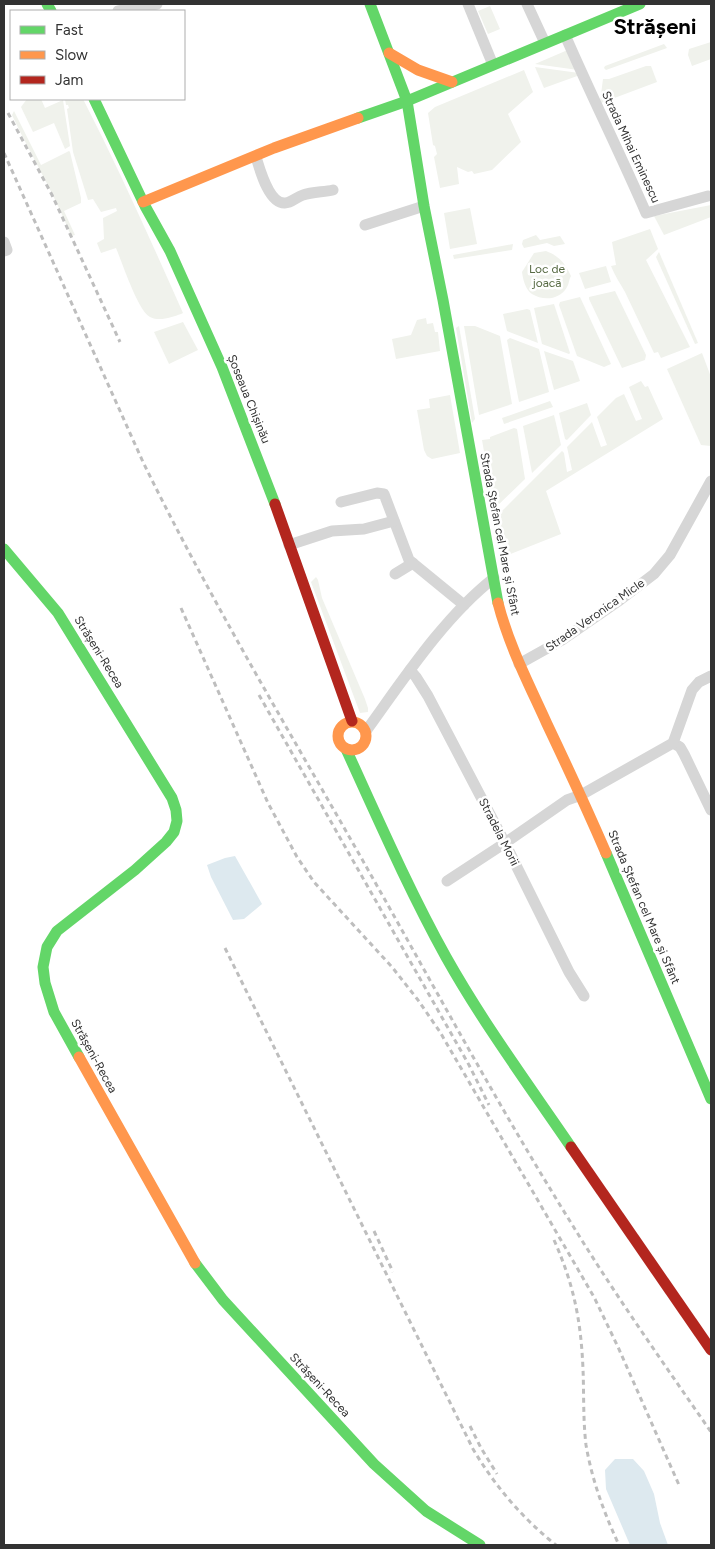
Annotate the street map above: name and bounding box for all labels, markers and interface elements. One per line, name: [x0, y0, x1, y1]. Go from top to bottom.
legend: [10, 10, 185, 100]
district label: Strășeni: [613, 13, 697, 40]
text: Fast: [55, 21, 84, 39]
text: Slow: [55, 46, 88, 64]
text: Jam: [55, 71, 83, 89]
street label: Strada Mihai Eminescu: [599, 89, 663, 205]
park label: Loc de joacă: [529, 262, 566, 290]
street label: Șoseaua Chișinău: [225, 353, 273, 445]
street label: Strada Ștefan cel Mare și Sfânt: [477, 451, 523, 617]
street label: Strada Veronica Micle: [543, 575, 647, 654]
street label: Strășeni-Recea: [71, 614, 127, 690]
street label: Stradela Morii: [476, 796, 522, 868]
street label: Strada Ștefan cel Mare și Sfânt: [605, 828, 683, 986]
street label: Strășeni-Recea: [68, 1017, 120, 1095]
street label: Strășeni-Recea: [287, 1350, 353, 1420]

